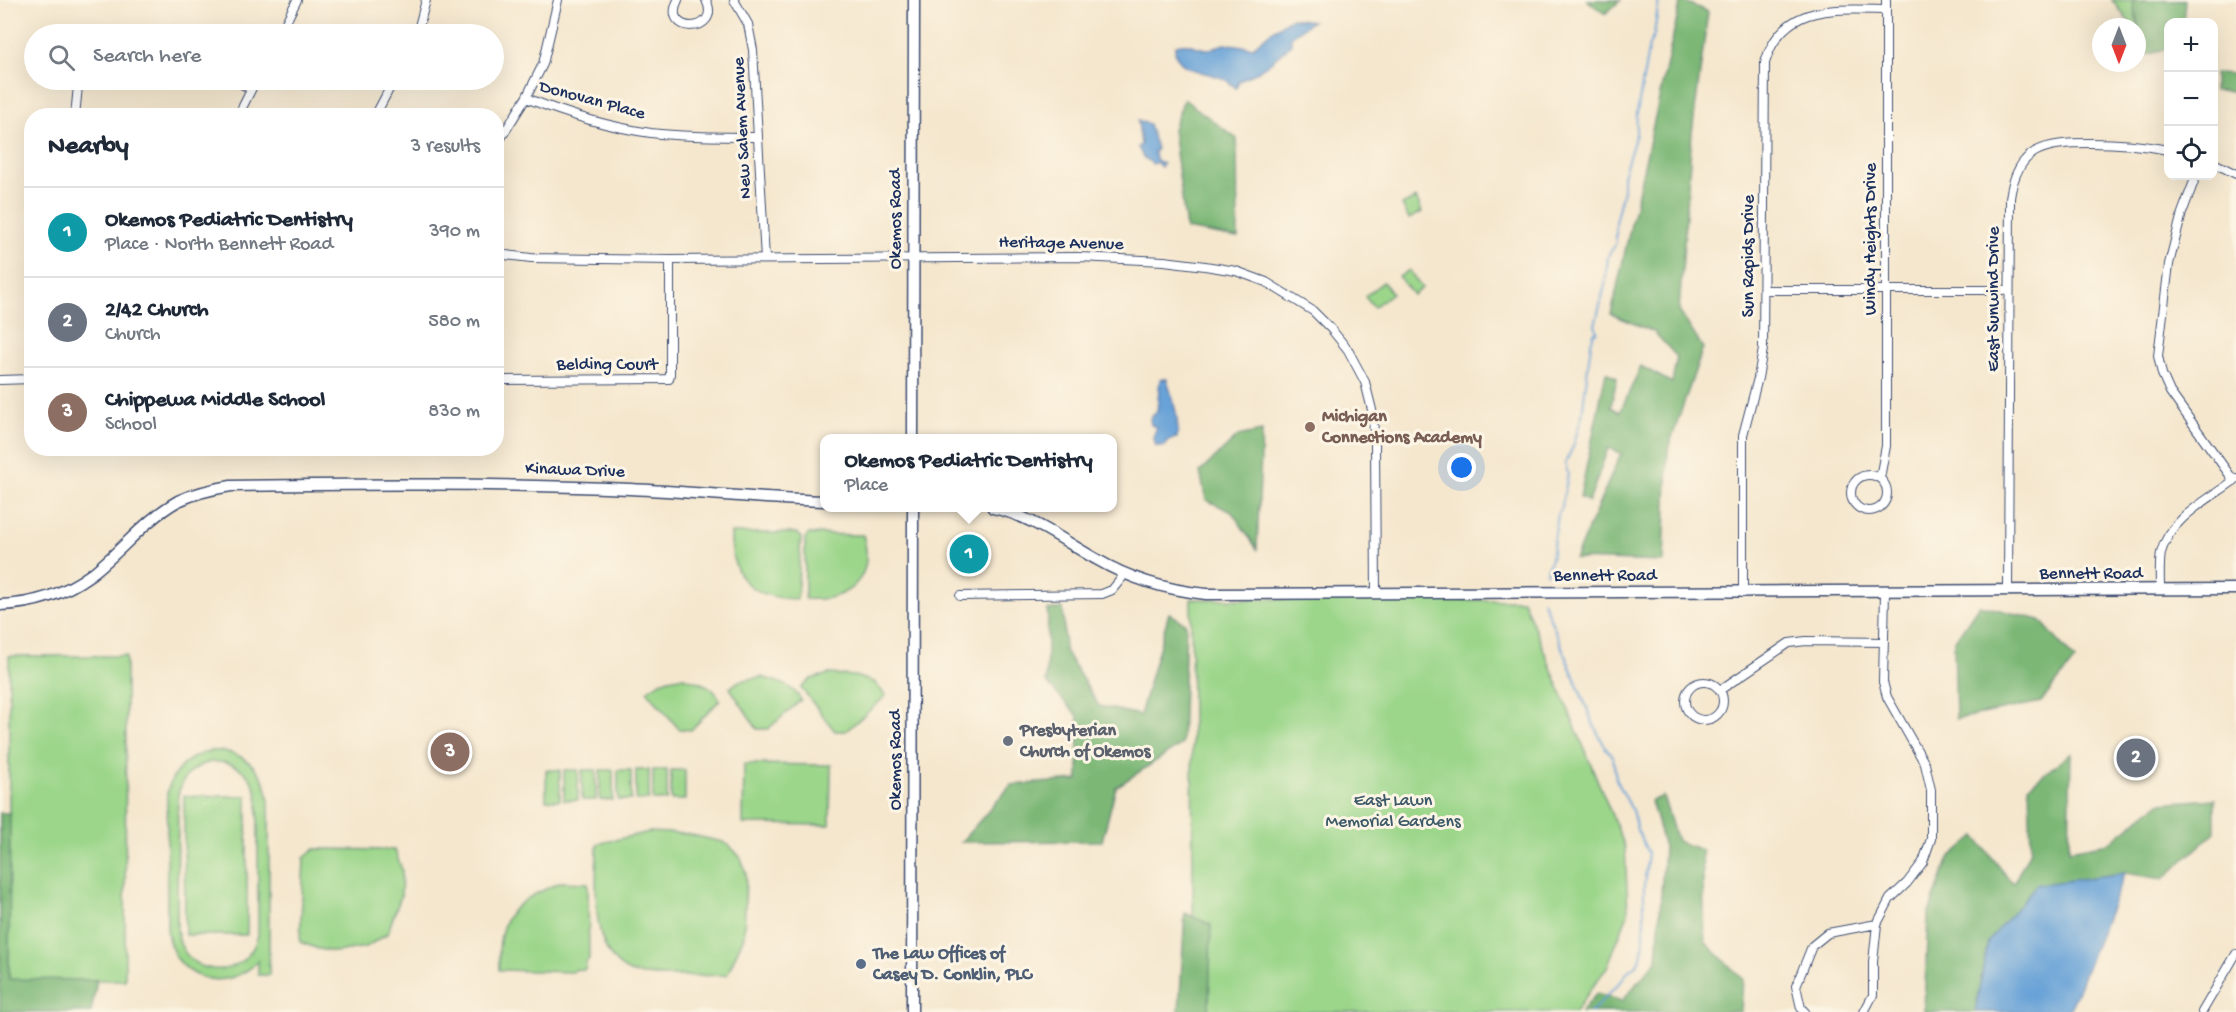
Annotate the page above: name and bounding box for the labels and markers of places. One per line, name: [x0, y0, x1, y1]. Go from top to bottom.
place label: Michigan Connections Academy: [1321, 407, 1482, 449]
marker: Michigan Connections Academy: [1303, 420, 1317, 434]
pin: 1: [950, 532, 988, 576]
place label: Presbyterian Church of Okemos: [1019, 721, 1152, 763]
pin: 3: [430, 730, 470, 774]
marker: Presbyterian Church of Okemos: [1001, 734, 1015, 748]
pin: 2: [2116, 736, 2156, 780]
place label: The Law Offices of Casey D. Conklin, PLC: [871, 944, 1034, 986]
marker: The Law Offices of Casey D. Conklin, PLC: [854, 957, 868, 971]

